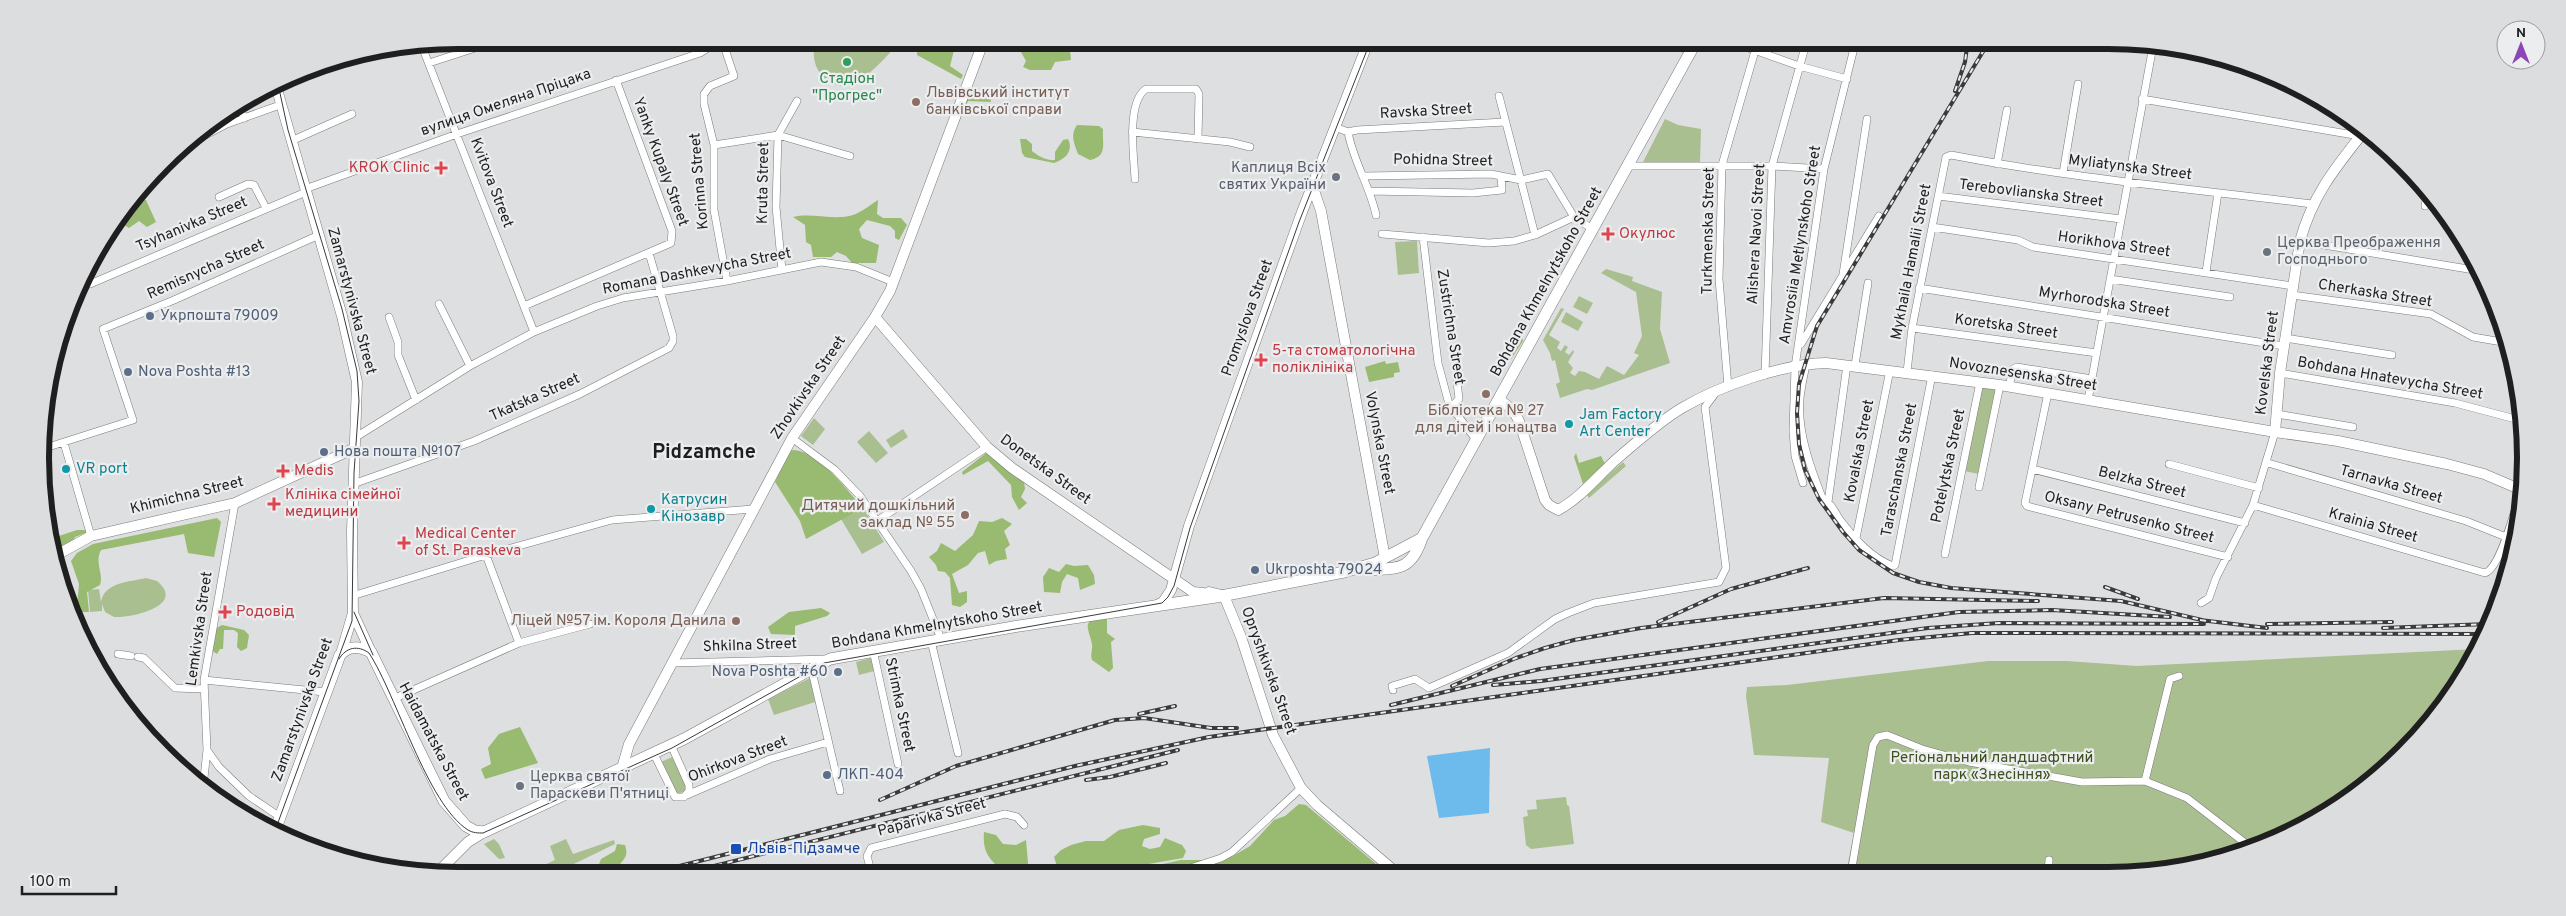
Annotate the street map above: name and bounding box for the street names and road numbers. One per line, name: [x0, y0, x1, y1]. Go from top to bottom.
street label: вулиця Омеляна Пріцака: [418, 65, 594, 141]
street label: Yanky Kupaly Street: [628, 95, 692, 229]
street label: Ravska Street: [1379, 100, 1473, 124]
street label: Korinna Street: [686, 132, 714, 230]
street label: Kvitova Street: [465, 135, 517, 231]
street label: Kruta Street: [754, 142, 774, 224]
street label: Amvrosiia Metlynskoho Street: [1776, 144, 1826, 346]
street label: Pohidna Street: [1393, 151, 1493, 171]
street label: Myliatynska Street: [2067, 151, 2193, 185]
street label: Alishera Navoi Street: [1744, 163, 1770, 305]
street label: Turkmenska Street: [1698, 167, 1720, 295]
street label: Terebovlianska Street: [1958, 176, 2104, 212]
street label: Mykhaila Hamalii Street: [1888, 182, 1936, 342]
street label: Bohdana Khmelnytskoho Street: [1487, 184, 1607, 380]
street label: Tsyhanivka Street: [133, 193, 251, 257]
street label: Zamarstynivska Street: [322, 225, 380, 377]
street label: Horikhova Street: [2057, 228, 2171, 262]
street label: Remisnycha Street: [144, 236, 268, 304]
street label: Romana Dashkevycha Street: [601, 244, 793, 300]
street label: Promyslova Street: [1218, 257, 1278, 379]
street label: Zustrichna Street: [1431, 268, 1469, 386]
street label: Cherkaska Street: [2317, 276, 2433, 312]
street label: Myrhorodska Street: [2037, 283, 2171, 323]
street label: Koretska Street: [1953, 310, 2059, 344]
street label: Kovelska Street: [2252, 310, 2284, 416]
street label: Zhovkivska Street: [767, 333, 851, 443]
street label: Bohdana Hnatevycha Street: [2296, 353, 2484, 405]
street label: Novoznesenska Street: [1948, 354, 2098, 396]
street label: Tkatska Street: [487, 370, 583, 426]
street label: Volynska Street: [1360, 390, 1398, 496]
street label: Kovalska Street: [1841, 398, 1879, 504]
street label: Taraschanska Street: [1878, 401, 1922, 539]
street label: Potelytska Street: [1928, 407, 1970, 525]
street label: Donetska Street: [996, 431, 1094, 509]
street label: Tarnavka Street: [2337, 461, 2445, 509]
street label: Belzka Street: [2096, 463, 2188, 503]
street label: Khimichna Street: [128, 473, 246, 519]
street label: Oksany Petrusenko Street: [2042, 488, 2216, 548]
street label: Krainia Street: [2326, 504, 2420, 548]
street label: Lemkivska Street: [183, 570, 217, 688]
street label: Bohdana Khmelnytskoho Street: [830, 598, 1044, 654]
street label: Opryshkivska Street: [1236, 604, 1300, 738]
street label: Zamarstynivska Street: [268, 635, 338, 785]
street label: Shkilna Street: [703, 635, 797, 657]
street label: Strimka Street: [880, 656, 918, 754]
street label: Haidamatska Street: [394, 679, 472, 805]
street label: Ohirkova Street: [686, 732, 790, 788]
street label: Paparivka Street: [876, 794, 988, 842]

